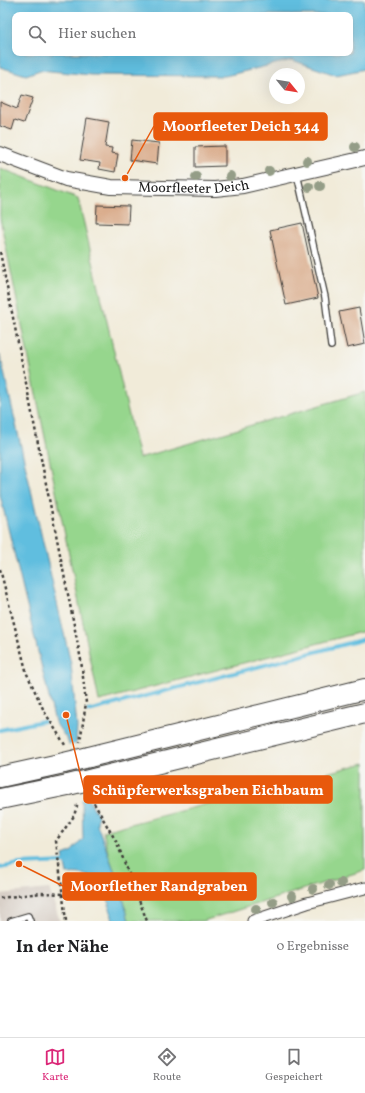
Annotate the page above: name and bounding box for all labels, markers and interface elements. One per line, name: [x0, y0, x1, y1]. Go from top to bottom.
search box: [12, 12, 353, 56]
icon: search: [26, 23, 48, 45]
text: Hier suchen: [58, 24, 136, 45]
north arrow: [269, 68, 305, 104]
callout: Moorfleeter Deich 344: [154, 113, 327, 140]
text: Moorfleeter Deich 344: [162, 117, 320, 138]
street label: Moorfleeter Deich: [138, 175, 251, 199]
callout: Schüpferwerksgraben Eichbaum: [84, 776, 332, 803]
text: Schüpferwerksgraben Eichbaum: [92, 781, 324, 802]
callout: Moorflether Randgraben: [63, 873, 256, 900]
text: Moorflether Randgraben: [70, 877, 248, 898]
text: In der Nähe: [16, 936, 109, 959]
text: 0 Ergebnisse: [276, 938, 349, 956]
tab: Karte: [42, 1046, 69, 1085]
tab: Route: [153, 1046, 181, 1085]
tab: Gespeichert: [265, 1046, 323, 1085]

